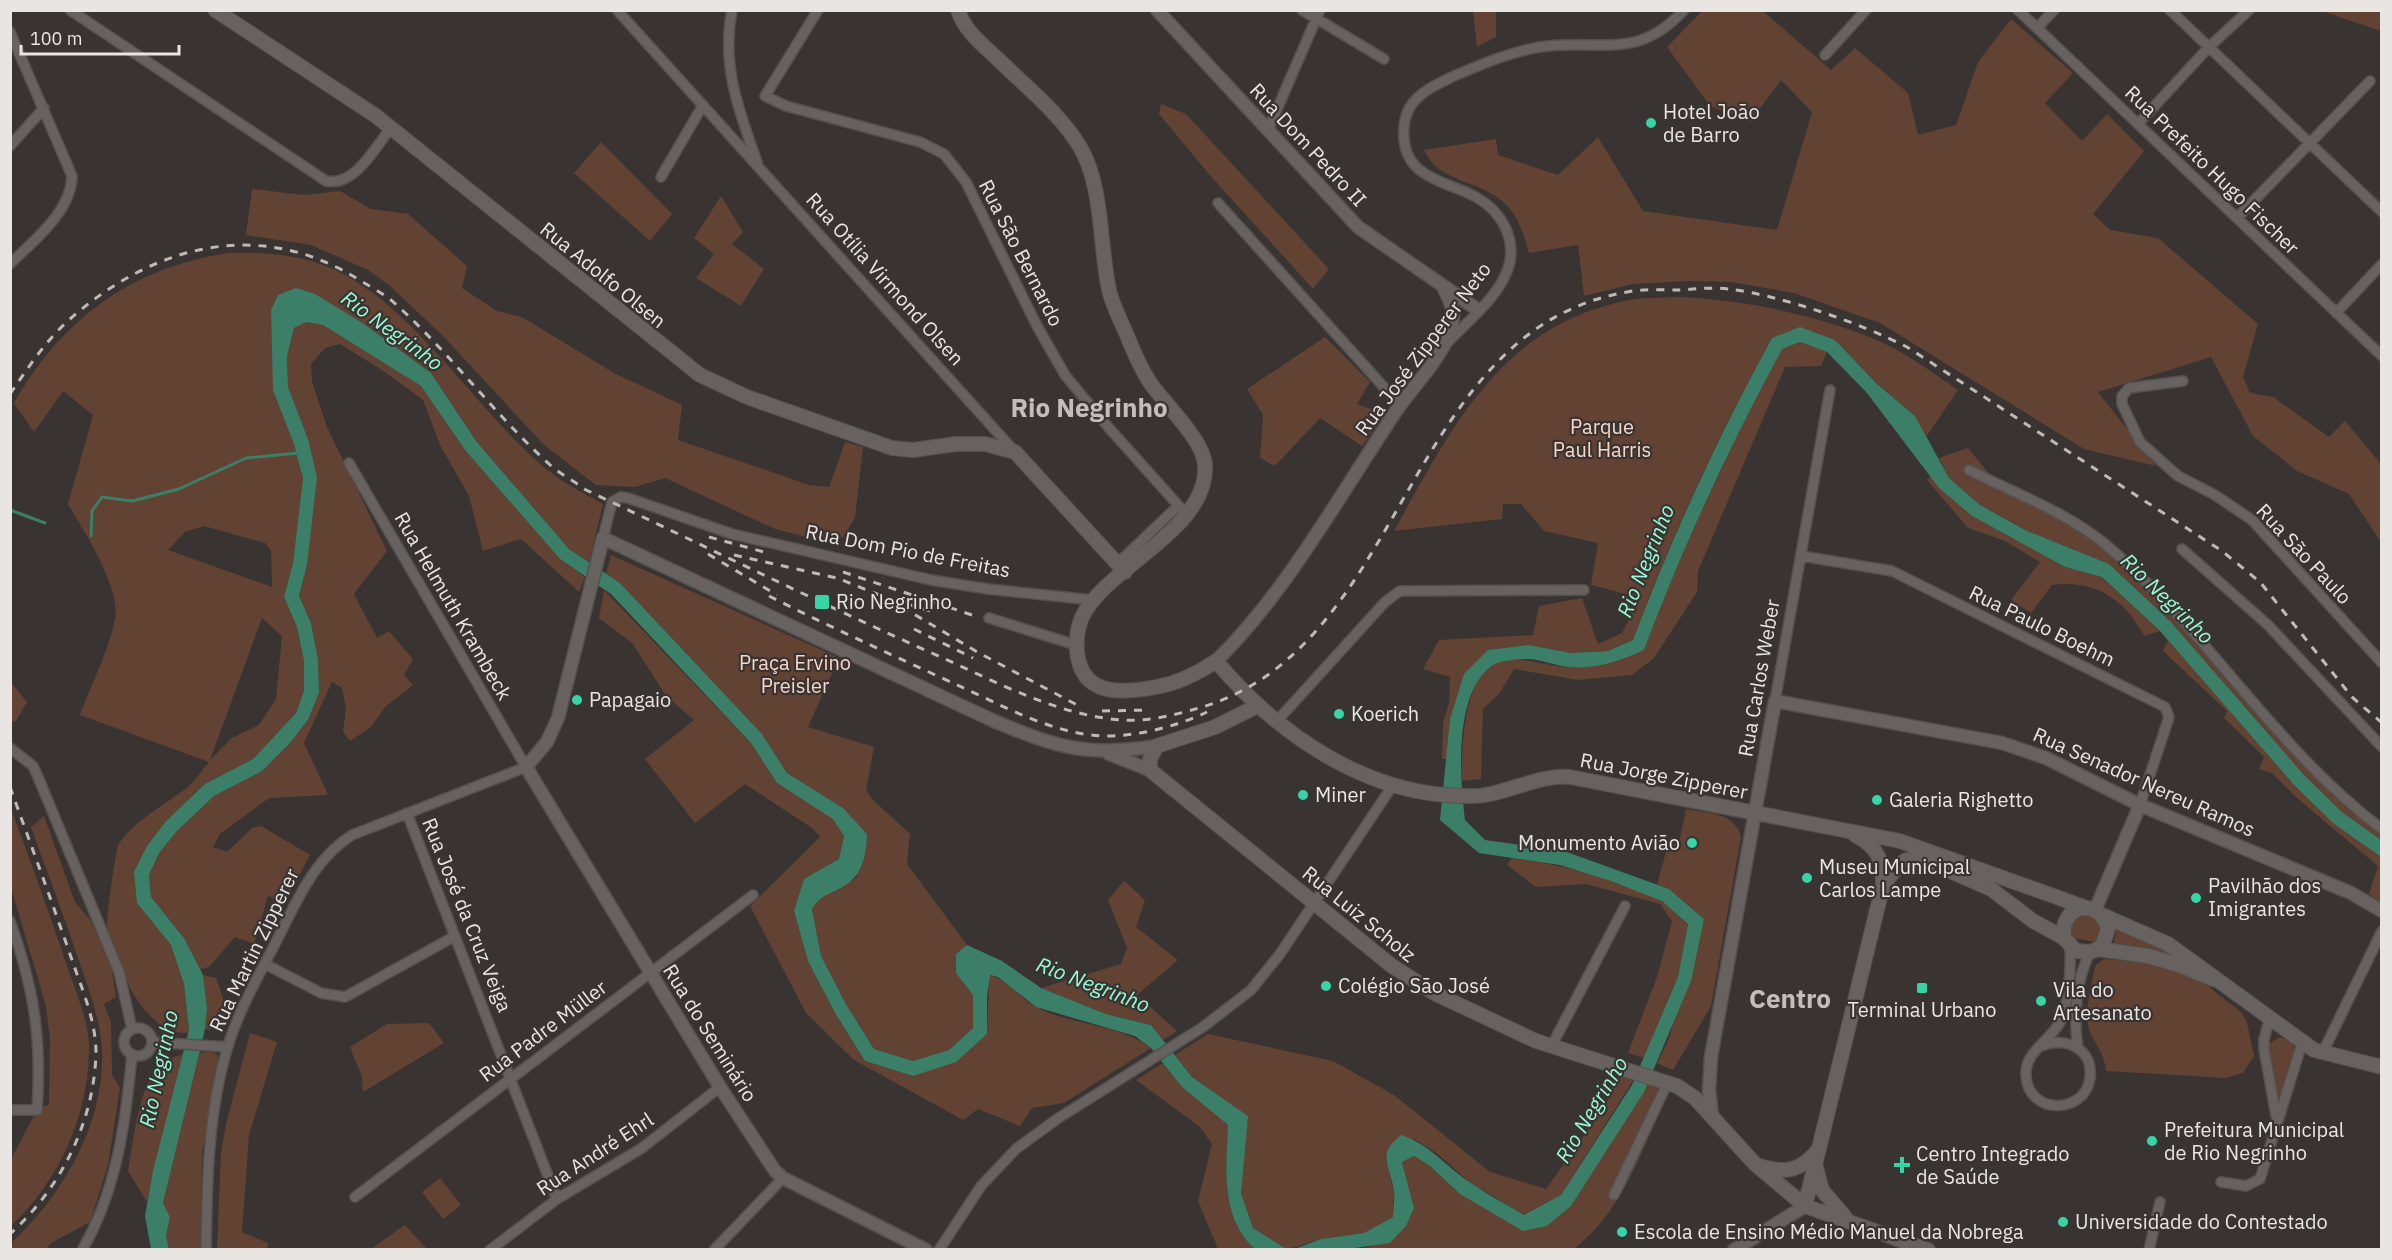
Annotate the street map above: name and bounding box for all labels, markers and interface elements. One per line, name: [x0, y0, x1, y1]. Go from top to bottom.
scale bar: [21, 18, 178, 56]
text: 100 m: [30, 27, 82, 50]
street label: Rua Dom Pedro II: [1244, 77, 1373, 212]
street label: Rua Prefeito Hugo Fischer: [2119, 79, 2305, 260]
place label: Hotel João de Barro: [1663, 98, 1760, 148]
marker: Hotel João de Barro: [1644, 116, 1658, 130]
street label: Rua São Bernardo: [973, 175, 1070, 331]
street label: Rua Otília Virmond Olsen: [800, 186, 970, 371]
street label: Rua Adolfo Olsen: [535, 215, 672, 334]
street label: Rua José Zipperer Neto: [1348, 256, 1497, 441]
water label: Rio Negrinho: [336, 284, 449, 377]
district label: Rio Negrinho: [1010, 390, 1168, 424]
park label: Parque Paul Harris: [1553, 413, 1651, 463]
street label: Rua São Paulo: [2251, 498, 2358, 610]
water label: Rio Negrinho: [1610, 500, 1680, 621]
street label: Rua Helmuth Krambeck: [388, 507, 519, 705]
street label: Rua Dom Pio de Freitas: [803, 517, 1013, 584]
water label: Rio Negrinho: [2115, 547, 2220, 650]
street label: Rua Paulo Boehm: [1965, 579, 2120, 673]
place label: Rio Negrinho: [836, 588, 952, 615]
marker: Rio Negrinho: [813, 593, 831, 611]
street label: Rua Carlos Weber: [1731, 597, 1786, 759]
park label: Praça Ervino Preisler: [739, 649, 851, 699]
place label: Papagaio: [589, 686, 671, 713]
marker: Papagaio: [570, 693, 584, 707]
place label: Koerich: [1351, 700, 1419, 727]
marker: Koerich: [1332, 707, 1346, 721]
street label: Rua Senador Nereu Ramos: [2029, 720, 2259, 843]
street label: Rua Jorge Zipperer: [1578, 746, 1750, 805]
place label: Miner: [1315, 781, 1366, 808]
place label: Galeria Righetto: [1889, 786, 2033, 813]
marker: Miner: [1296, 788, 1310, 802]
marker: Galeria Righetto: [1870, 793, 1884, 807]
street label: Rua José da Cruz Veiga: [416, 814, 519, 1016]
place label: Monumento Avião: [1518, 829, 1680, 856]
marker: Monumento Avião: [1685, 836, 1699, 850]
place label: Museu Municipal Carlos Lampe: [1819, 853, 1970, 903]
street label: Rua Luiz Scholz: [1297, 859, 1422, 968]
street label: Rua Martin Zipperer: [202, 864, 305, 1036]
marker: Museu Municipal Carlos Lampe: [1800, 871, 1814, 885]
place label: Pavilhão dos Imigrantes: [2208, 872, 2321, 922]
marker: Pavilhão dos Imigrantes: [2189, 891, 2203, 905]
water label: Rio Negrinho: [1033, 950, 1154, 1019]
street label: Rua do Seminário: [657, 959, 764, 1107]
place label: Colégio São José: [1338, 972, 1490, 999]
street label: Rua Padre Müller: [473, 974, 612, 1088]
place label: Vila do Artesanato: [2053, 976, 2152, 1026]
marker: Colégio São José: [1319, 979, 1333, 993]
district label: Centro: [1749, 981, 1831, 1015]
marker: Terminal Urbano: [1915, 981, 1929, 995]
marker: Vila do Artesanato: [2034, 994, 2048, 1008]
place label: Terminal Urbano: [1848, 996, 1996, 1023]
water label: Rio Negrinho: [132, 1007, 184, 1130]
water label: Rio Negrinho: [1548, 1051, 1634, 1168]
street label: Rua André Ehrl: [531, 1106, 658, 1201]
place label: Prefeitura Municipal de Rio Negrinho: [2164, 1116, 2344, 1166]
marker: Prefeitura Municipal de Rio Negrinho: [2145, 1134, 2159, 1148]
place label: Centro Integrado de Saúde: [1916, 1140, 2070, 1190]
marker: Centro Integrado de Saúde: [1893, 1156, 1911, 1174]
place label: Universidade do Contestado: [2075, 1208, 2328, 1235]
marker: Universidade do Contestado: [2056, 1215, 2070, 1229]
place label: Escola de Ensino Médio Manuel da Nobrega: [1634, 1218, 2024, 1245]
marker: Escola de Ensino Médio Manuel da Nobrega: [1615, 1225, 1629, 1239]

